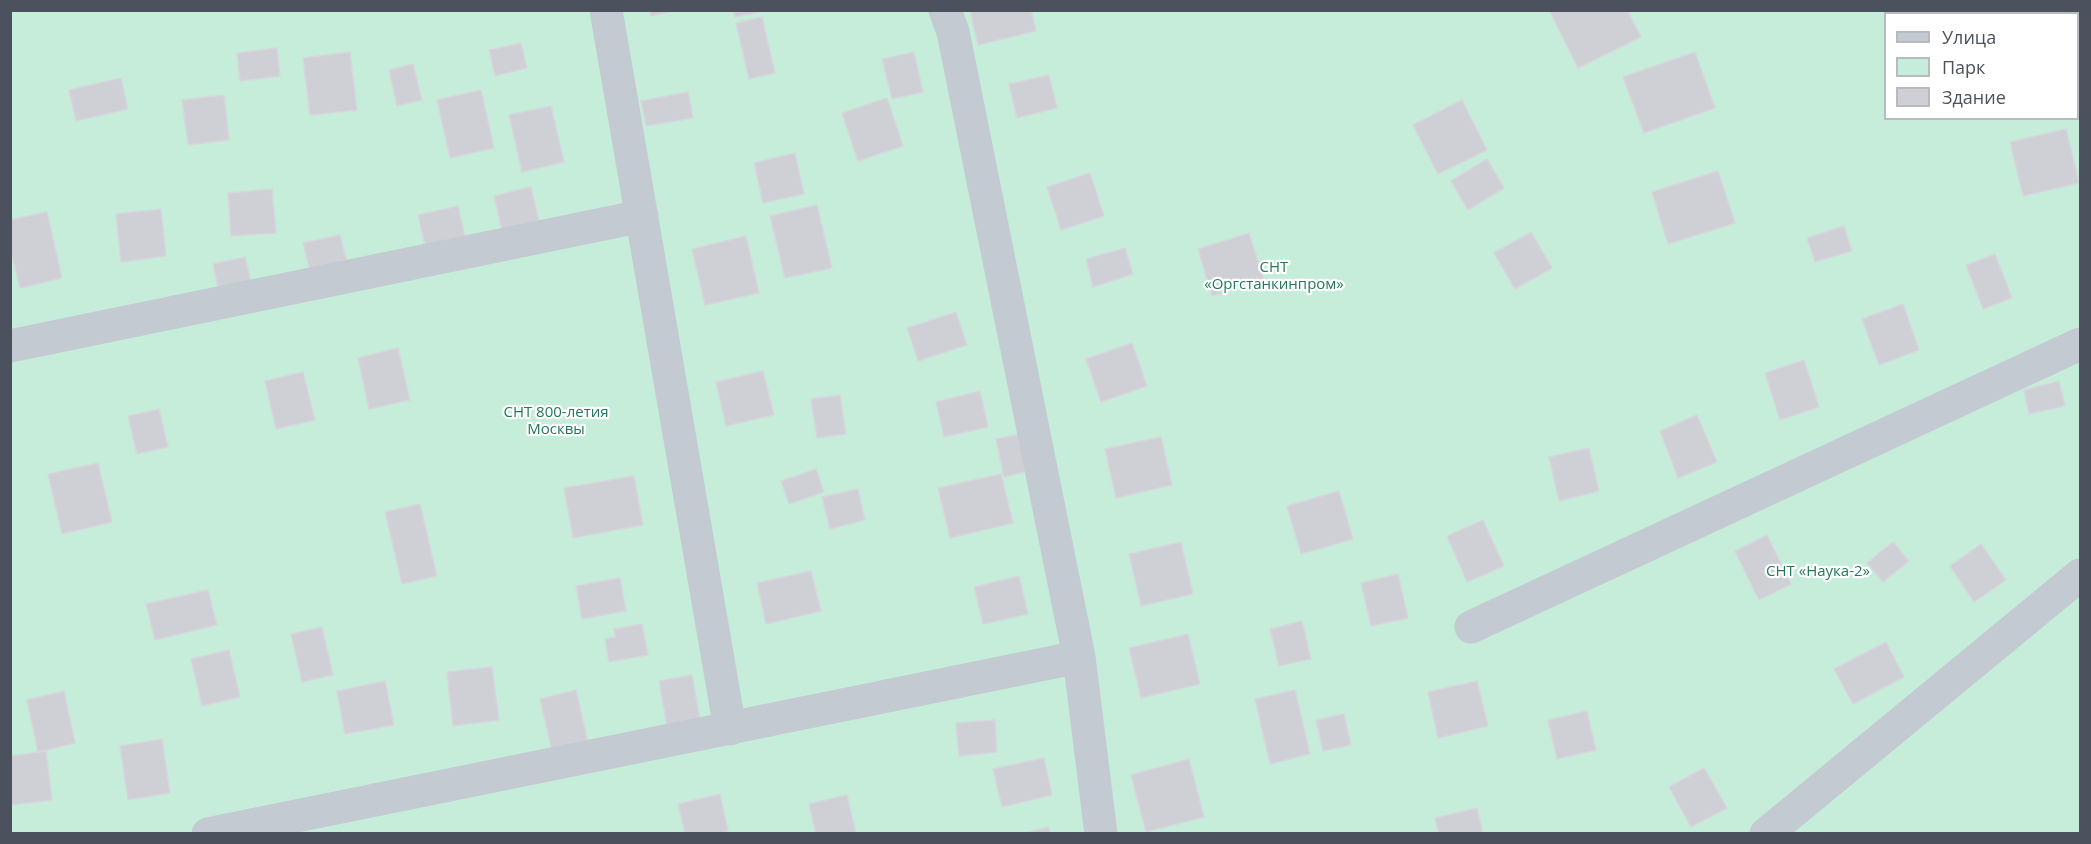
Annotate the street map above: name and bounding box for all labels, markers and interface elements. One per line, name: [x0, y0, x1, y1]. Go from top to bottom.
legend: [1884, 12, 2079, 120]
text: Улица: [1942, 25, 1996, 49]
text: Парк: [1942, 55, 1985, 79]
text: Здание: [1942, 85, 2006, 109]
park label: СНТ «Оргстанкинпром»: [1204, 259, 1344, 294]
park label: СНТ 800-летия Москвы: [503, 404, 609, 439]
park label: СНТ «Наука-2»: [1766, 563, 1870, 581]

